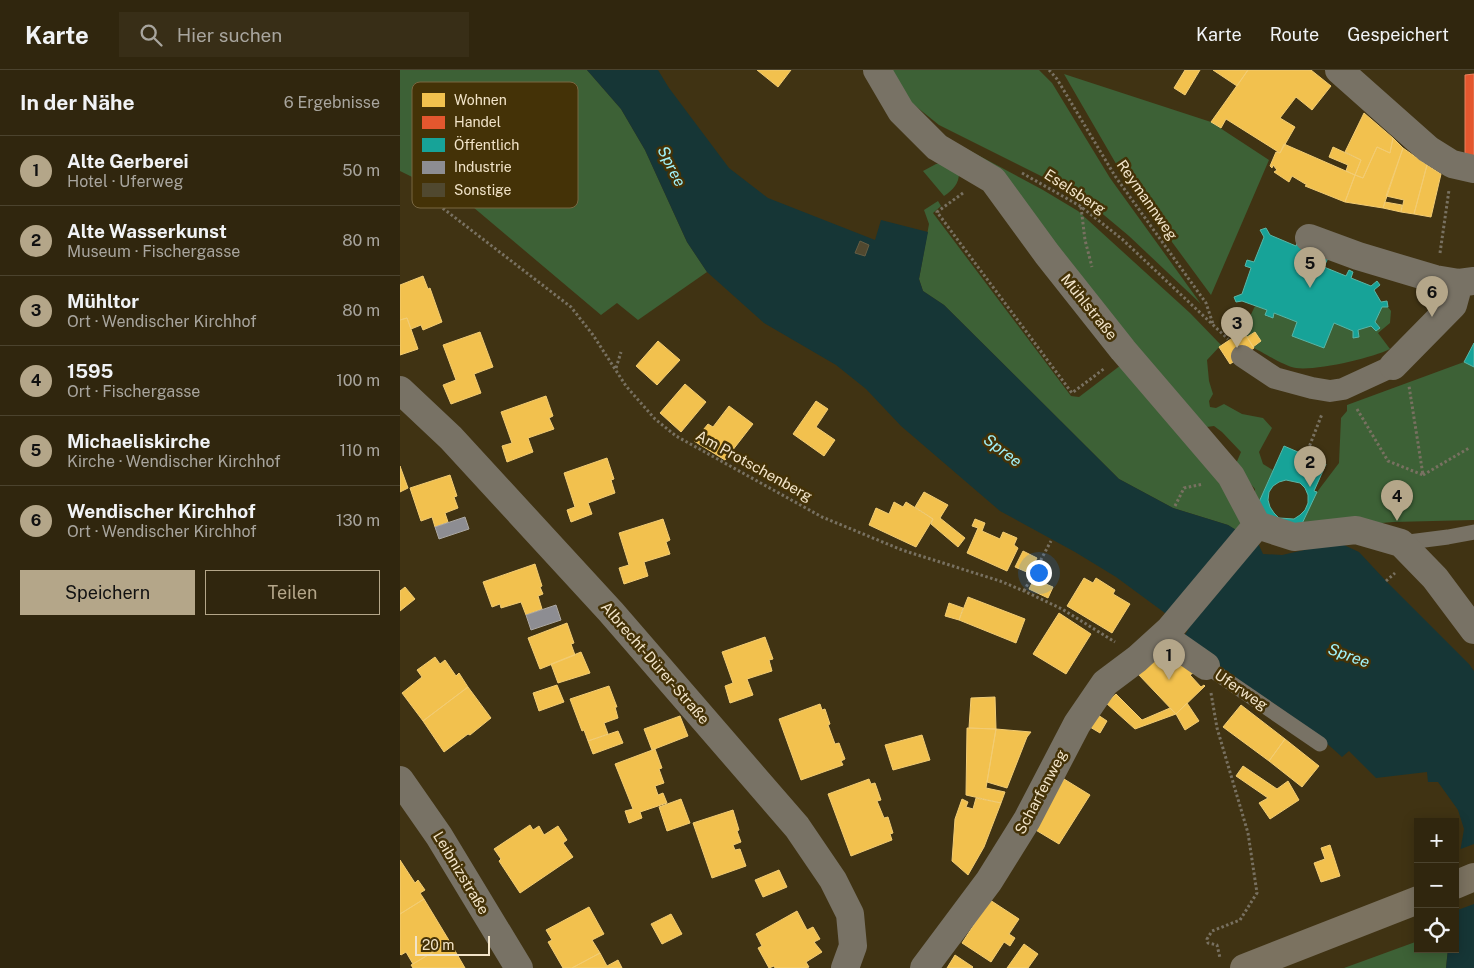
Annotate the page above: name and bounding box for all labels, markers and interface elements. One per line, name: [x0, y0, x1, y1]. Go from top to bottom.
search box: [119, 12, 469, 57]
text: Karte: [25, 21, 89, 49]
icon: search: [137, 21, 165, 49]
text: Hier suchen: [177, 24, 282, 46]
text: Karte: [1196, 24, 1242, 45]
text: Route: [1270, 24, 1319, 45]
text: Gespeichert: [1347, 24, 1449, 45]
legend: [412, 82, 578, 208]
text: In der Nähe: [20, 90, 135, 115]
text: Wohnen: [454, 92, 507, 108]
text: 6 Ergebnisse: [284, 93, 380, 112]
text: Handel: [454, 114, 501, 130]
text: Öffentlich: [454, 135, 519, 153]
water label: Spree: [653, 143, 690, 190]
text: Alte Gerberei: [67, 150, 189, 172]
street label: Reymannweg: [1114, 156, 1181, 243]
text: Industrie: [454, 159, 512, 175]
text: 1: [33, 161, 39, 180]
text: 50 m: [342, 161, 380, 180]
street label: Eselsberg: [1041, 166, 1109, 218]
text: Hotel · Uferweg: [67, 172, 183, 191]
text: Sonstige: [454, 182, 512, 198]
text: Alte Wasserkunst: [67, 220, 227, 242]
text: 2: [31, 231, 41, 250]
text: 80 m: [342, 231, 380, 250]
text: Museum · Fischergasse: [67, 242, 240, 261]
pin: 5: [1294, 247, 1326, 288]
street label: Mühlstraße: [1058, 270, 1121, 343]
pin: 6: [1416, 276, 1448, 317]
text: Mühltor: [67, 290, 139, 312]
text: 3: [31, 301, 41, 320]
text: 80 m: [342, 301, 380, 320]
pin: 3: [1221, 307, 1253, 348]
text: Ort · Wendischer Kirchhof: [67, 312, 257, 331]
text: 1595: [67, 360, 113, 382]
text: 4: [31, 371, 41, 390]
text: 100 m: [336, 371, 380, 390]
text: Ort · Fischergasse: [67, 382, 200, 401]
street label: Am Protschenberg: [693, 427, 815, 505]
text: Michaeliskirche: [67, 430, 210, 452]
water label: Spree: [980, 430, 1026, 471]
text: 5: [31, 441, 41, 460]
text: 110 m: [339, 441, 380, 460]
pin: 2: [1294, 446, 1326, 487]
text: Kirche · Wendischer Kirchhof: [67, 452, 281, 471]
pin: 4: [1381, 480, 1413, 521]
text: Wendischer Kirchhof: [67, 500, 256, 522]
text: 6: [31, 511, 41, 530]
text: 130 m: [336, 511, 380, 530]
text: Ort · Wendischer Kirchhof: [67, 522, 257, 541]
your location: [1026, 560, 1052, 586]
button: Speichern: [20, 570, 195, 615]
button: Teilen: [205, 570, 380, 615]
street label: Albrecht-Dürer-Straße: [598, 598, 713, 727]
pin: 1: [1153, 639, 1185, 680]
water label: Spree: [1325, 639, 1373, 672]
street label: Uferweg: [1212, 666, 1271, 713]
street label: Scharfenweg: [1011, 747, 1070, 837]
map controls: [1414, 818, 1459, 953]
button: +: [1414, 818, 1459, 863]
street label: Leibnizstraße: [430, 828, 493, 917]
button: −: [1414, 863, 1459, 908]
button: locate: [1414, 908, 1459, 953]
scale bar: [415, 933, 490, 956]
text: 20 m: [422, 937, 454, 953]

